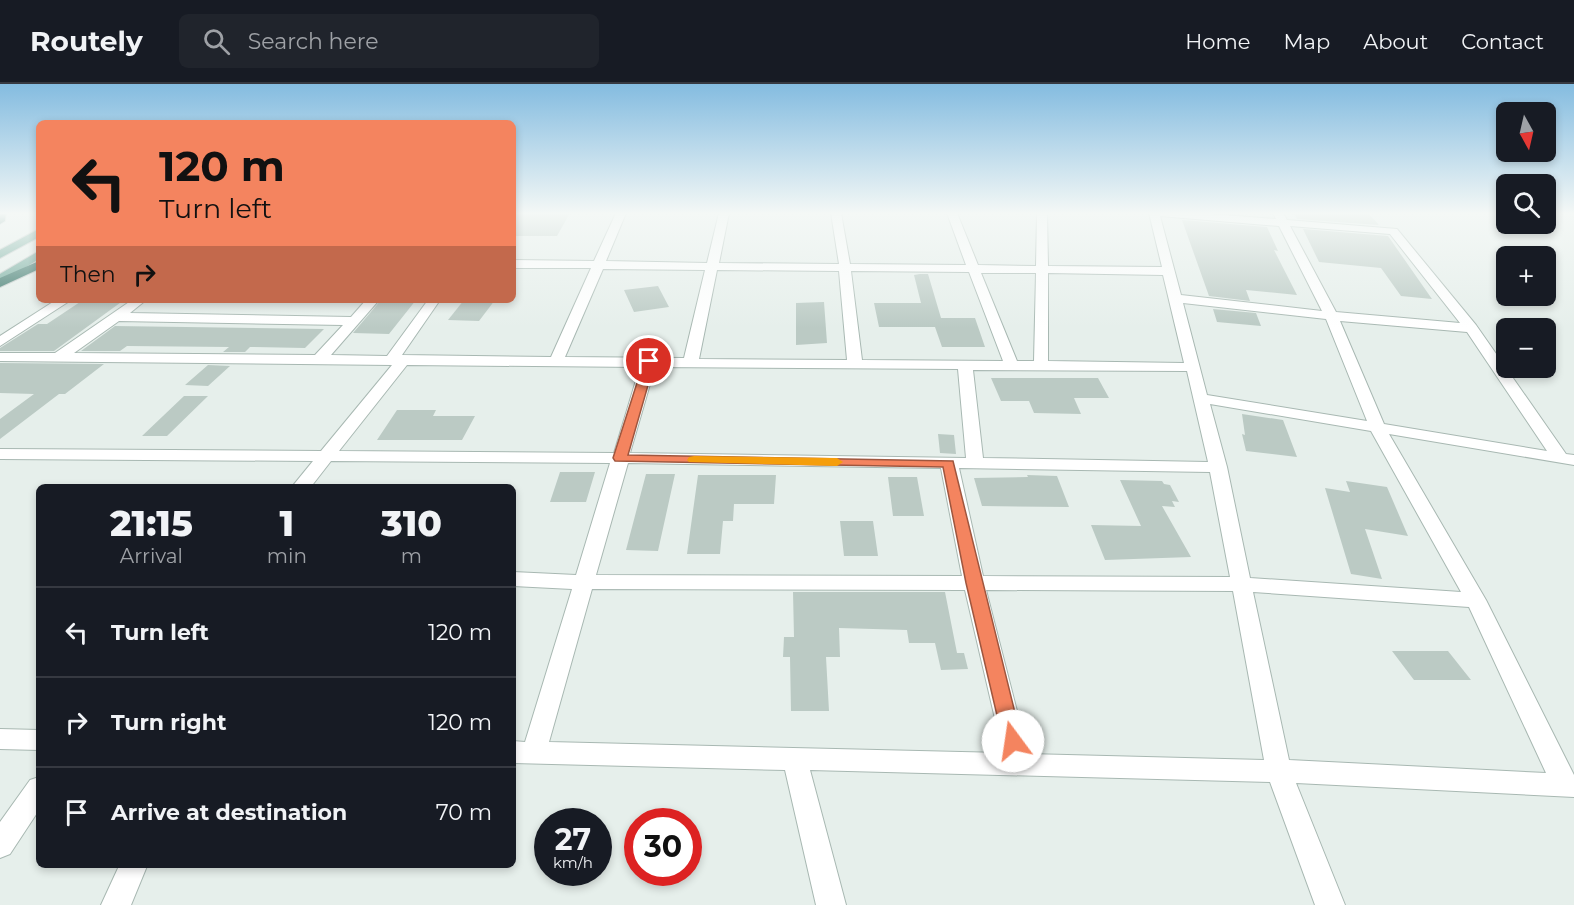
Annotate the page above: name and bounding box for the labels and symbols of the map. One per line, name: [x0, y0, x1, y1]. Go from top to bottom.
north arrow: [1496, 102, 1556, 162]
pin: [623, 335, 674, 386]
position arrow: [981, 709, 1045, 773]
speed limit sign: 30: [624, 808, 702, 886]

